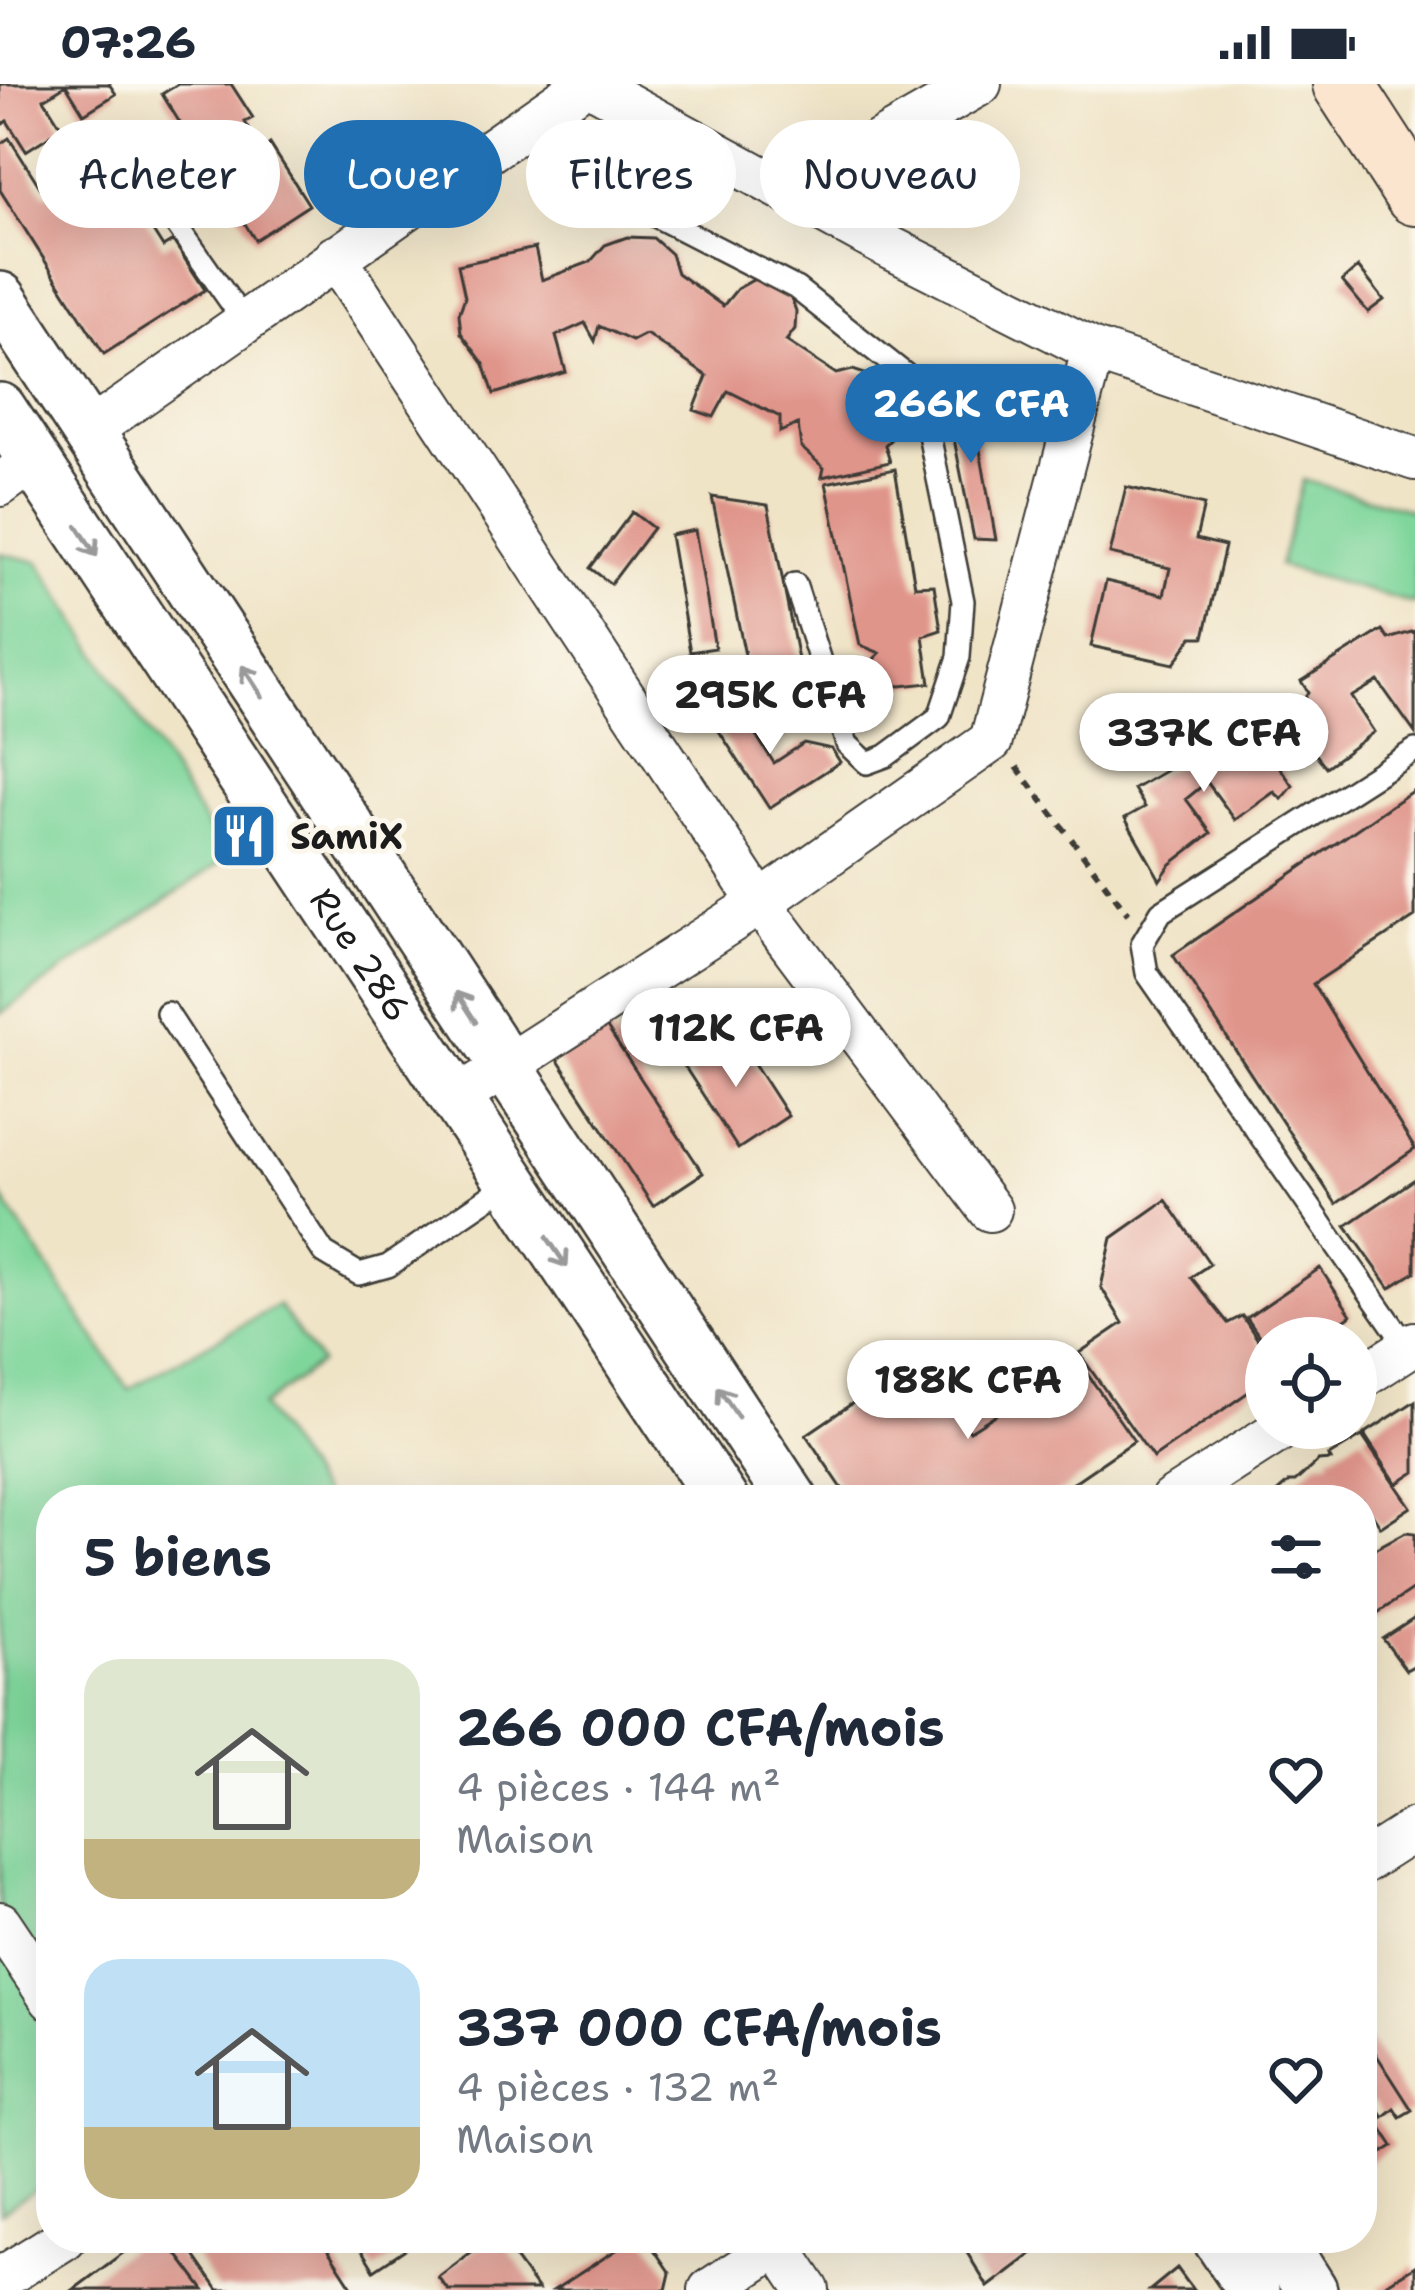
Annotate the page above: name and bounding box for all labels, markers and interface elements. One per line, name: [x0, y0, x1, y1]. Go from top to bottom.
text: 07:26: [60, 12, 196, 72]
chip: Acheter: [36, 120, 280, 228]
chip: Louer: [304, 120, 502, 228]
chip: Filtres: [526, 120, 736, 228]
chip: Nouveau: [760, 120, 1020, 228]
pin: 266K CFA: [847, 364, 1095, 466]
text: 266K CFA: [872, 377, 1070, 429]
one-way arrow: [75, 524, 100, 558]
pin: 295K CFA: [646, 655, 894, 757]
one-way arrow: [239, 665, 264, 699]
text: 295K CFA: [673, 668, 867, 720]
pin: 337K CFA: [1080, 693, 1328, 795]
text: 337K CFA: [1106, 706, 1302, 758]
restaurant icon: SamiX: [209, 801, 279, 871]
place label: SamiX: [290, 812, 403, 861]
street label: Rue 286: [299, 878, 423, 1031]
pin: 112K CFA: [612, 988, 860, 1090]
one-way arrow: [453, 991, 478, 1025]
text: 112K CFA: [648, 1001, 824, 1053]
one-way arrow: [544, 1235, 569, 1269]
map controls: [1245, 1317, 1377, 1449]
button: locate: [1245, 1317, 1377, 1449]
pin: 188K CFA: [844, 1340, 1092, 1442]
text: 188K CFA: [874, 1353, 1062, 1405]
one-way arrow: [715, 1386, 740, 1420]
text: 5 biens: [84, 1523, 272, 1591]
icon: filters: [1263, 1524, 1329, 1590]
text: 266 000 CFA/mois: [456, 1693, 945, 1761]
icon: home: [180, 1707, 324, 1851]
icon: heart: [1263, 1746, 1329, 1812]
text: 4 pièces · 144 m²: [456, 1761, 781, 1813]
text: Maison: [456, 1813, 594, 1865]
text: 337 000 CFA/mois: [456, 1993, 942, 2061]
icon: home: [180, 2007, 324, 2151]
icon: heart: [1263, 2046, 1329, 2112]
text: 4 pièces · 132 m²: [456, 2061, 779, 2113]
text: Maison: [456, 2113, 594, 2165]

